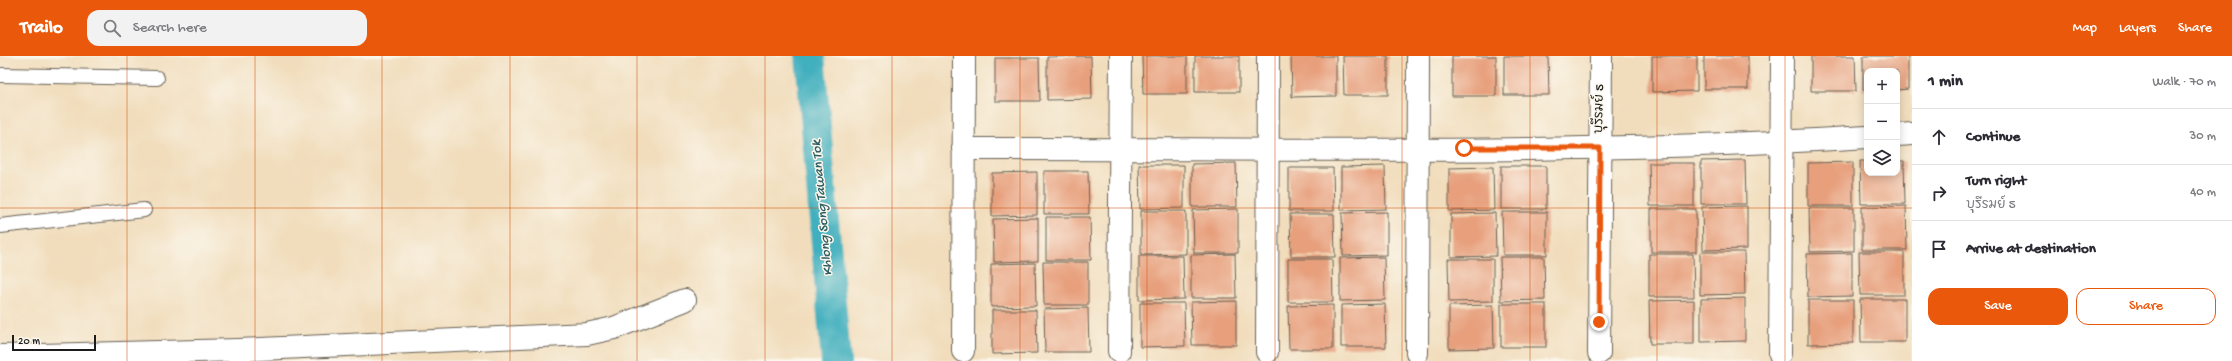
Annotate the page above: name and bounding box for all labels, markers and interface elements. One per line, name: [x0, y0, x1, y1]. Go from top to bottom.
search box: [87, 10, 367, 46]
text: Trailo: [20, 17, 63, 40]
icon: search: [101, 17, 123, 39]
text: Search here: [133, 19, 207, 37]
text: Map: [2073, 20, 2097, 37]
text: Layers: [2119, 20, 2156, 37]
text: Share: [2178, 20, 2212, 37]
map controls: [1864, 68, 1900, 176]
button: +: [1864, 68, 1900, 104]
text: 1 min: [1928, 72, 1963, 92]
text: Walk · 70 m: [2152, 75, 2216, 90]
street label: บุุรีรมย์ 5: [1588, 84, 1608, 134]
button: −: [1864, 104, 1900, 140]
icon: ahead: [1928, 126, 1950, 148]
text: Continue: [1966, 128, 2020, 146]
text: 30 m: [2190, 129, 2216, 144]
water label: Khlong Song Tawan Tok: [808, 138, 837, 276]
route start: [1455, 139, 1473, 157]
button: layers: [1864, 140, 1900, 176]
text: Turn right: [1966, 172, 2026, 190]
icon: right: [1928, 182, 1950, 204]
text: 40 m: [2190, 185, 2216, 200]
text: บุุรีรมย์ 5: [1966, 198, 2016, 213]
icon: arrive: [1928, 238, 1950, 260]
text: Arrive at destination: [1966, 240, 2096, 258]
button: Save: [1928, 288, 2068, 325]
button: Share: [2076, 288, 2216, 325]
route end: [1590, 313, 1608, 331]
scale bar: [12, 333, 96, 352]
text: 20 m: [18, 336, 40, 348]

